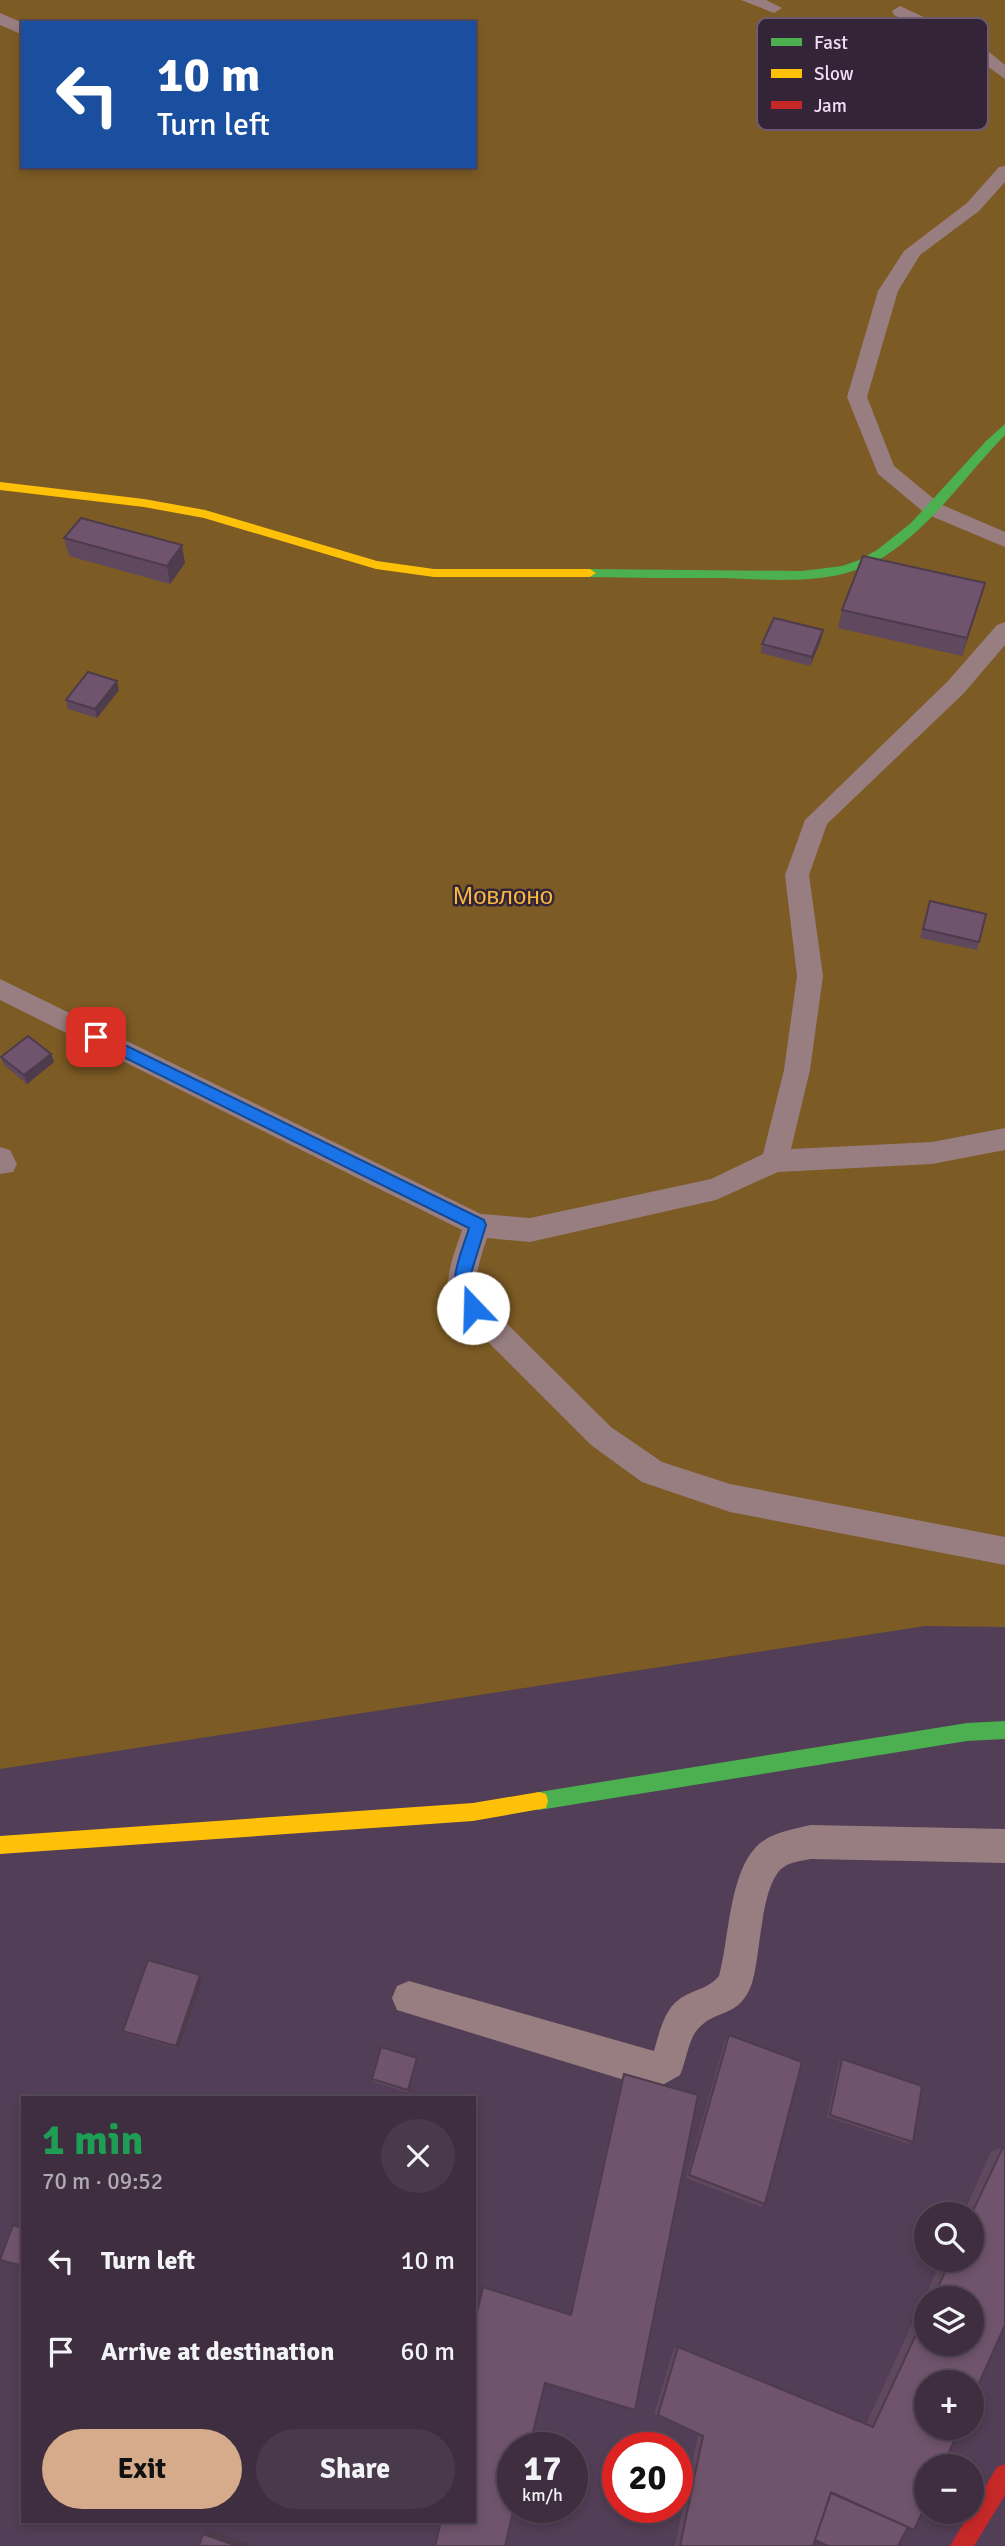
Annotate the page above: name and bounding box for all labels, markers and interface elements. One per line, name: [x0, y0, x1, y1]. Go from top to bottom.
legend: [757, 18, 988, 130]
text: Fast: [814, 31, 848, 55]
text: 10 m: [157, 45, 260, 105]
icon: left: [42, 49, 133, 140]
text: Slow: [814, 62, 854, 86]
text: Jam: [814, 94, 847, 118]
text: Turn left: [157, 105, 270, 144]
park label: Мовлоно: [453, 881, 553, 911]
pin: [66, 1007, 126, 1067]
icon: arrive: [77, 1018, 115, 1056]
position arrow: [436, 1271, 510, 1345]
text: 1 min: [42, 2115, 143, 2166]
button: close: [381, 2119, 455, 2193]
text: 70 m · 09:52: [42, 2167, 163, 2196]
map controls: [914, 2202, 984, 2524]
button: search: [914, 2202, 984, 2272]
icon: left: [42, 2242, 80, 2280]
text: Turn left: [101, 2245, 195, 2277]
text: 10 m: [400, 2245, 455, 2277]
button: layers: [914, 2286, 984, 2356]
icon: arrive: [42, 2333, 80, 2371]
text: Arrive at destination: [101, 2336, 334, 2368]
text: 60 m: [400, 2336, 455, 2368]
button: +: [914, 2370, 984, 2440]
button: Exit: [42, 2429, 242, 2509]
button: Share: [256, 2429, 455, 2509]
speed limit sign: 20: [602, 2432, 693, 2523]
text: 17: [524, 2447, 561, 2490]
button: −: [914, 2454, 984, 2524]
text: km/h: [522, 2484, 563, 2506]

